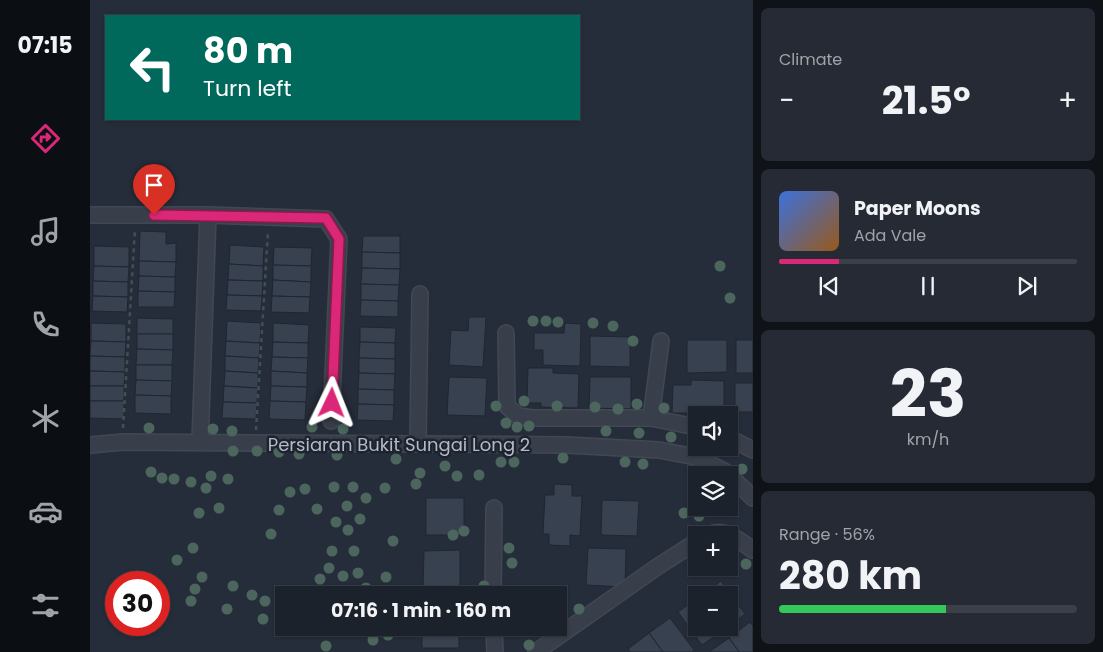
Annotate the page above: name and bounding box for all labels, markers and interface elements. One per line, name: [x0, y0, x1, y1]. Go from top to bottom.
text: 80 m: [203, 26, 293, 75]
text: 07:15: [18, 30, 72, 61]
icon: left: [120, 35, 185, 100]
text: Climate: [779, 48, 842, 71]
text: Turn left: [203, 73, 291, 104]
text: 21.5°: [882, 74, 971, 127]
text: −: [779, 81, 794, 120]
text: +: [1058, 81, 1077, 120]
icon: directions: [28, 121, 63, 156]
pin: [133, 164, 175, 215]
icon: arrive: [140, 171, 168, 199]
text: Paper Moons: [854, 195, 981, 222]
icon: music: [28, 214, 63, 249]
text: Ada Vale: [854, 224, 926, 247]
icon: previous: [815, 272, 843, 300]
icon: pause: [914, 272, 942, 300]
icon: next: [1013, 272, 1041, 300]
icon: phone: [28, 307, 63, 342]
text: 23: [890, 349, 966, 440]
position arrow: [305, 376, 357, 428]
icon: climate: [28, 401, 63, 436]
map controls: [688, 406, 738, 636]
button: sound: [688, 406, 738, 456]
text: km/h: [907, 428, 949, 451]
street label: Persiaran Bukit Sungai Long 2: [268, 432, 530, 457]
button: layers: [688, 466, 738, 516]
icon: car: [28, 494, 63, 529]
text: Range · 56%: [779, 523, 875, 546]
button: +: [688, 526, 738, 576]
text: 280 km: [779, 549, 922, 602]
speed limit sign: 30: [105, 571, 170, 636]
button: −: [688, 586, 738, 636]
icon: filters: [28, 588, 63, 623]
text: 07:16 · 1 min · 160 m: [331, 597, 511, 624]

